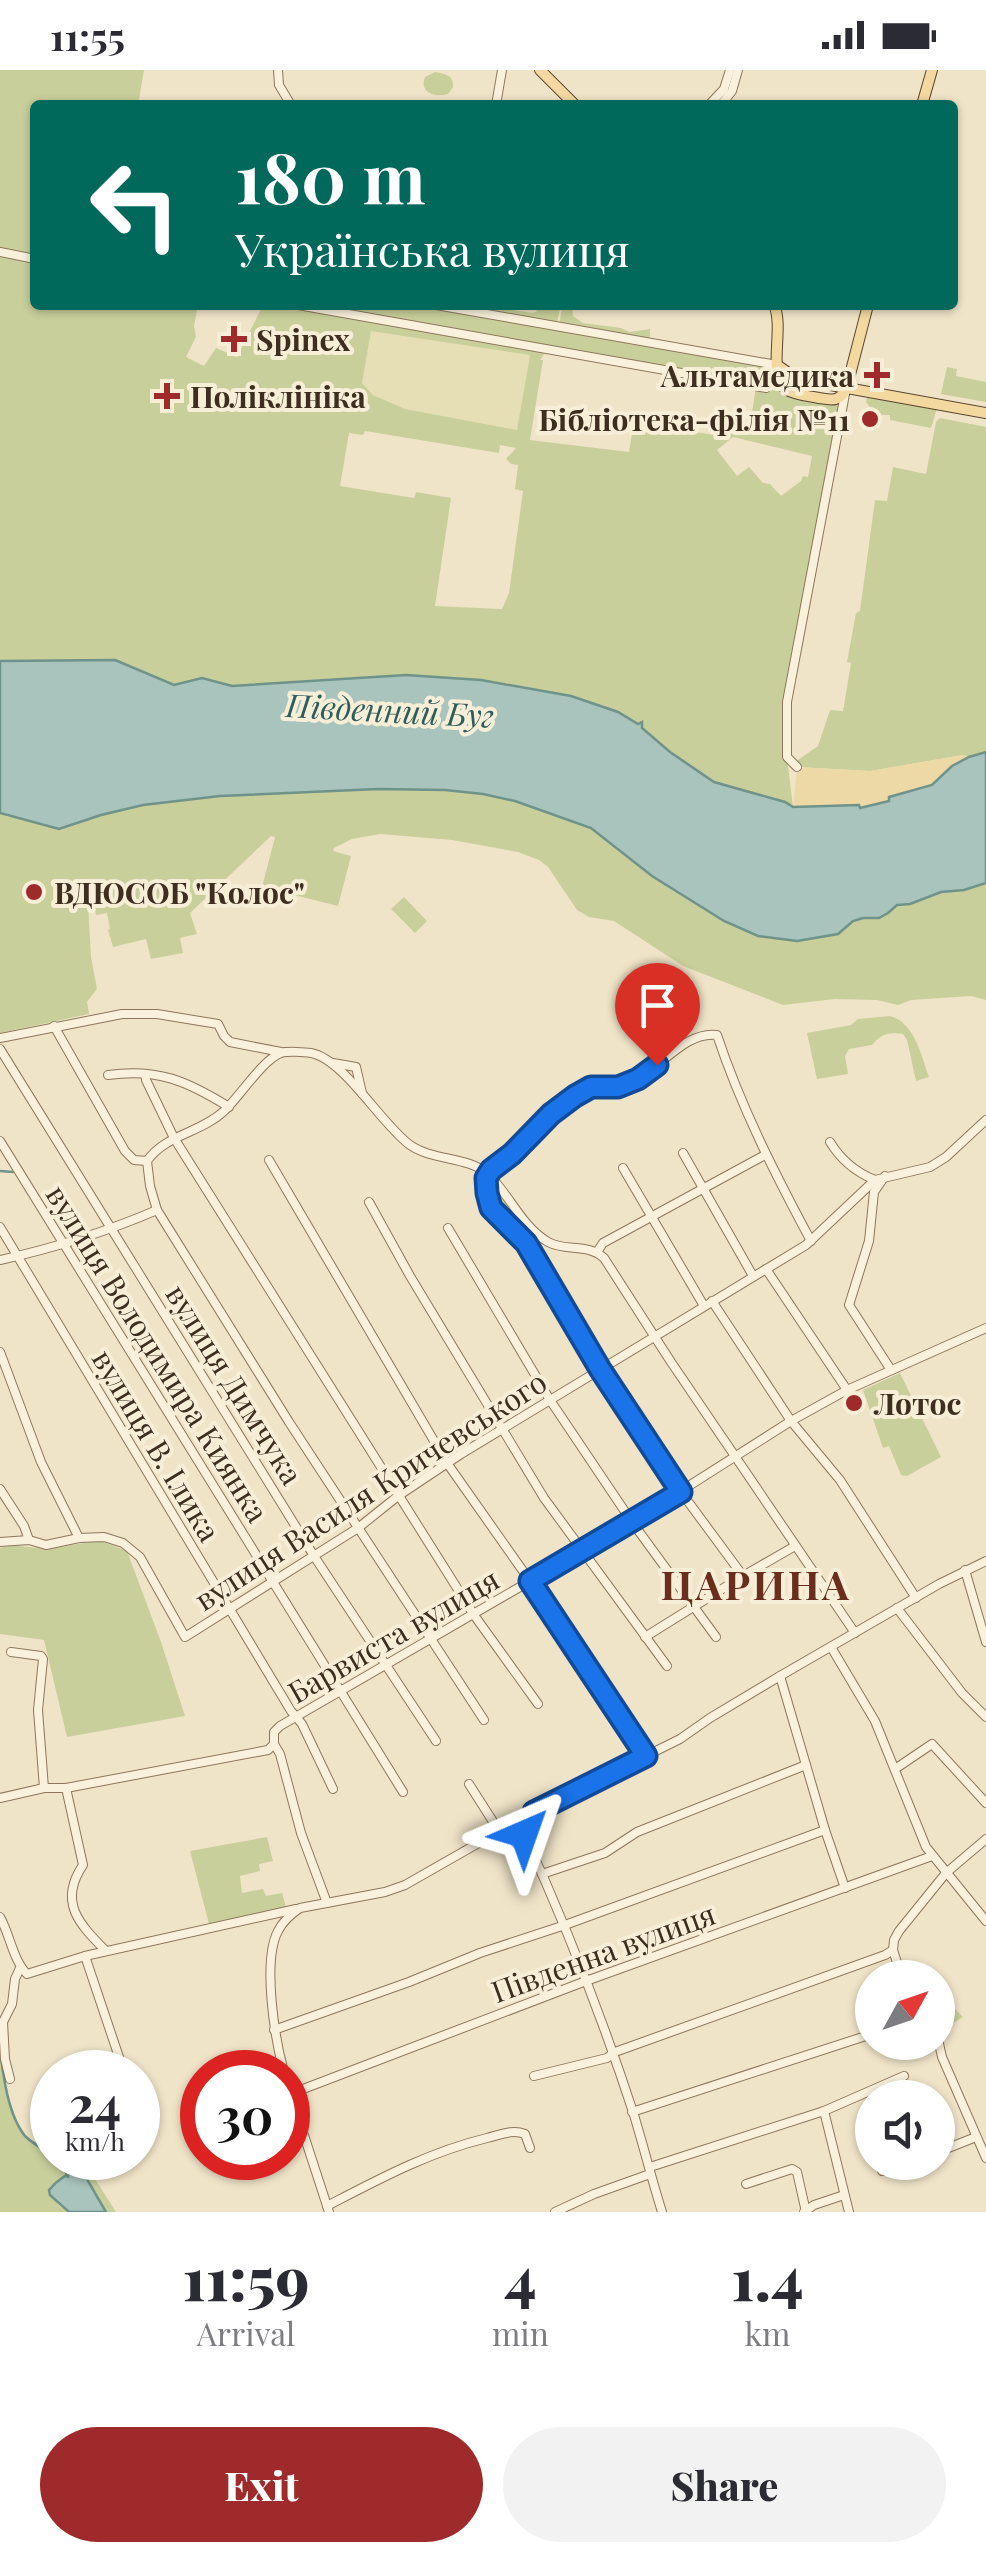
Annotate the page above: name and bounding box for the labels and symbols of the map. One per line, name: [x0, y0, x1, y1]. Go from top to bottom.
place label: Spinex: [256, 319, 351, 359]
marker: Spinex: [221, 326, 247, 352]
place label: Альтамедика: [660, 355, 854, 395]
marker: Альтамедика: [864, 362, 890, 388]
place label: Поліклініка: [190, 376, 366, 416]
marker: Поліклініка: [154, 383, 180, 409]
place label: Бібліотека-філія №11: [538, 399, 850, 439]
marker: Бібліотека-філія №11: [859, 408, 881, 430]
water label: Південний Буг: [283, 682, 495, 736]
place label: ВДЮСОБ "Колос": [54, 872, 305, 912]
marker: ВДЮСОБ "Колос": [23, 881, 45, 903]
pin: [615, 963, 700, 1066]
street label: вулиця Володимира Киянка: [38, 1177, 278, 1529]
street label: вулиця Димчука: [157, 1276, 313, 1492]
street label: вулиця В. Ілика: [84, 1342, 230, 1548]
street label: вулиця Василя Кричевського: [186, 1361, 554, 1619]
place label: Лотос: [873, 1383, 961, 1423]
marker: Лотос: [843, 1392, 865, 1414]
district label: ЦАРИНА: [661, 1557, 851, 1610]
street label: Барвиста вулиця: [280, 1558, 506, 1712]
position arrow: [472, 1782, 576, 1886]
street label: Південна вулиця: [486, 1893, 720, 2011]
north arrow: [855, 1960, 955, 2060]
speed limit sign: 30: [180, 2050, 310, 2180]

